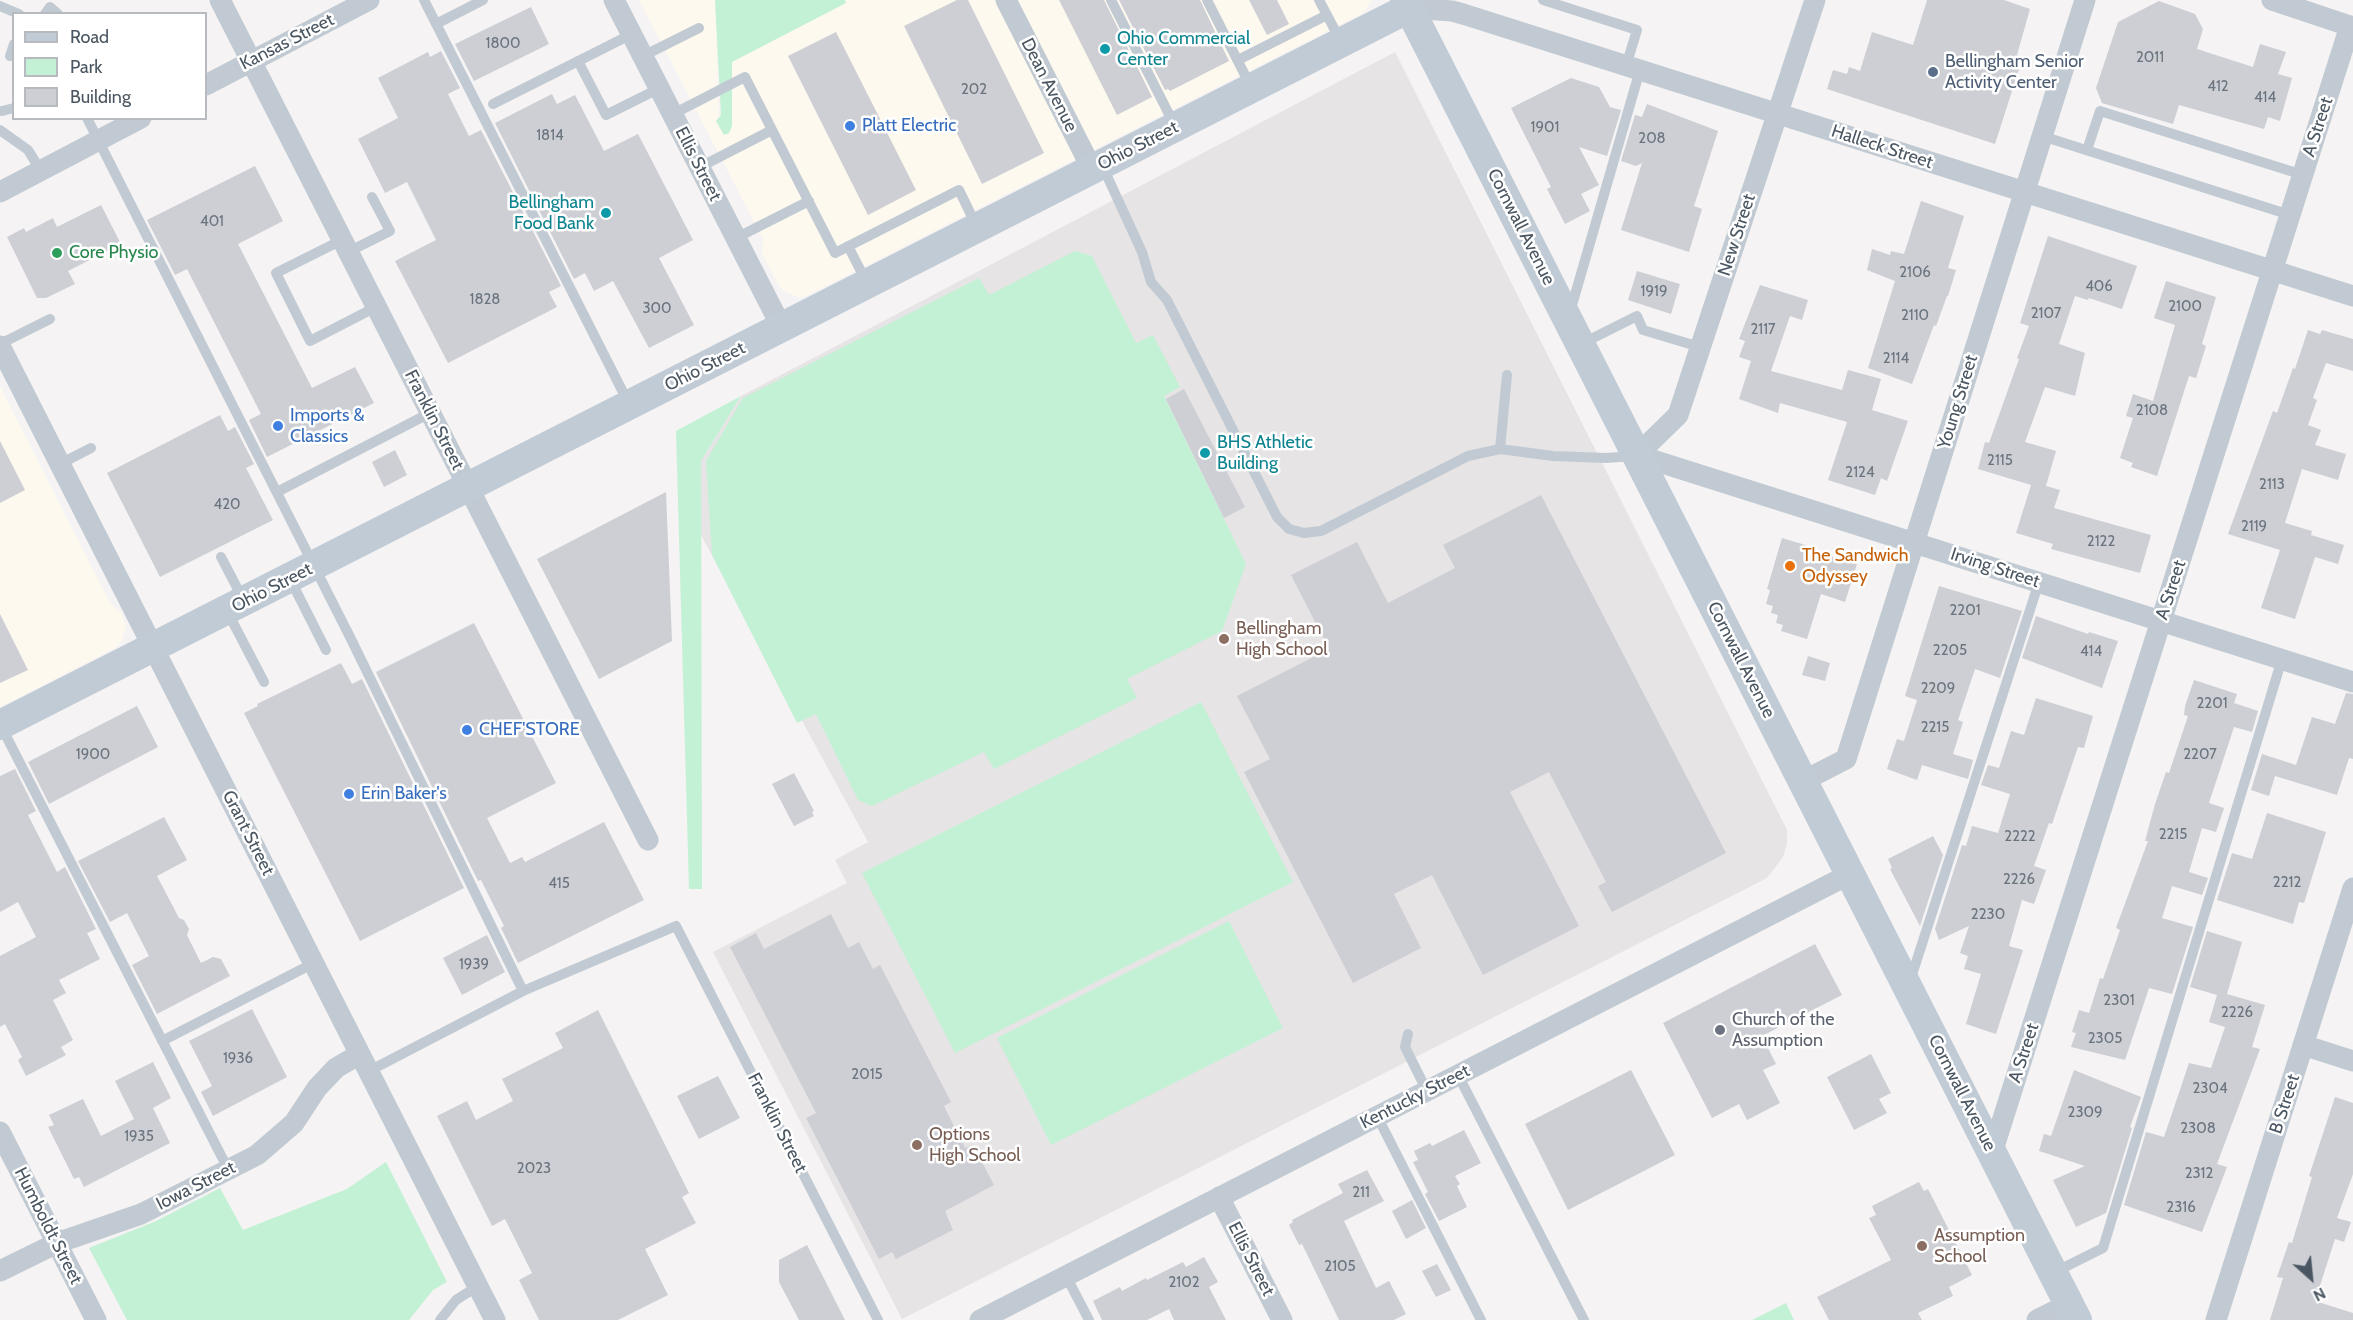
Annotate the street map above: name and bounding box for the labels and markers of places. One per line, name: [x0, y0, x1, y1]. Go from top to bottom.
place label: Ohio Commercial Center: [1117, 28, 1250, 70]
marker: Ohio Commercial Center: [1098, 42, 1112, 56]
place label: Bellingham Senior Activity Center: [1945, 51, 2084, 94]
marker: Bellingham Senior Activity Center: [1926, 65, 1940, 79]
place label: Platt Electric: [862, 115, 956, 137]
marker: Platt Electric: [843, 119, 857, 133]
place label: Bellingham Food Bank: [509, 192, 594, 234]
marker: Bellingham Food Bank: [599, 206, 613, 220]
place label: Core Physio: [69, 242, 158, 264]
marker: Core Physio: [50, 246, 64, 260]
place label: Imports & Classics: [290, 405, 364, 448]
marker: Imports & Classics: [271, 419, 285, 433]
place label: BHS Athletic Building: [1217, 432, 1313, 474]
marker: BHS Athletic Building: [1198, 446, 1212, 460]
place label: The Sandwich Odyssey: [1802, 545, 1909, 588]
marker: The Sandwich Odyssey: [1783, 559, 1797, 573]
place label: Bellingham High School: [1236, 618, 1328, 660]
marker: Bellingham High School: [1217, 632, 1231, 646]
place label: CHEF'STORE: [479, 719, 580, 741]
marker: CHEF'STORE: [460, 723, 474, 737]
place label: Erin Baker's: [361, 783, 447, 805]
marker: Erin Baker's: [342, 787, 356, 801]
place label: Church of the Assumption: [1732, 1009, 1835, 1052]
marker: Church of the Assumption: [1713, 1023, 1727, 1037]
place label: Options High School: [929, 1124, 1021, 1166]
marker: Options High School: [910, 1138, 924, 1152]
place label: Assumption School: [1934, 1225, 2025, 1268]
marker: Assumption School: [1915, 1239, 1929, 1253]

